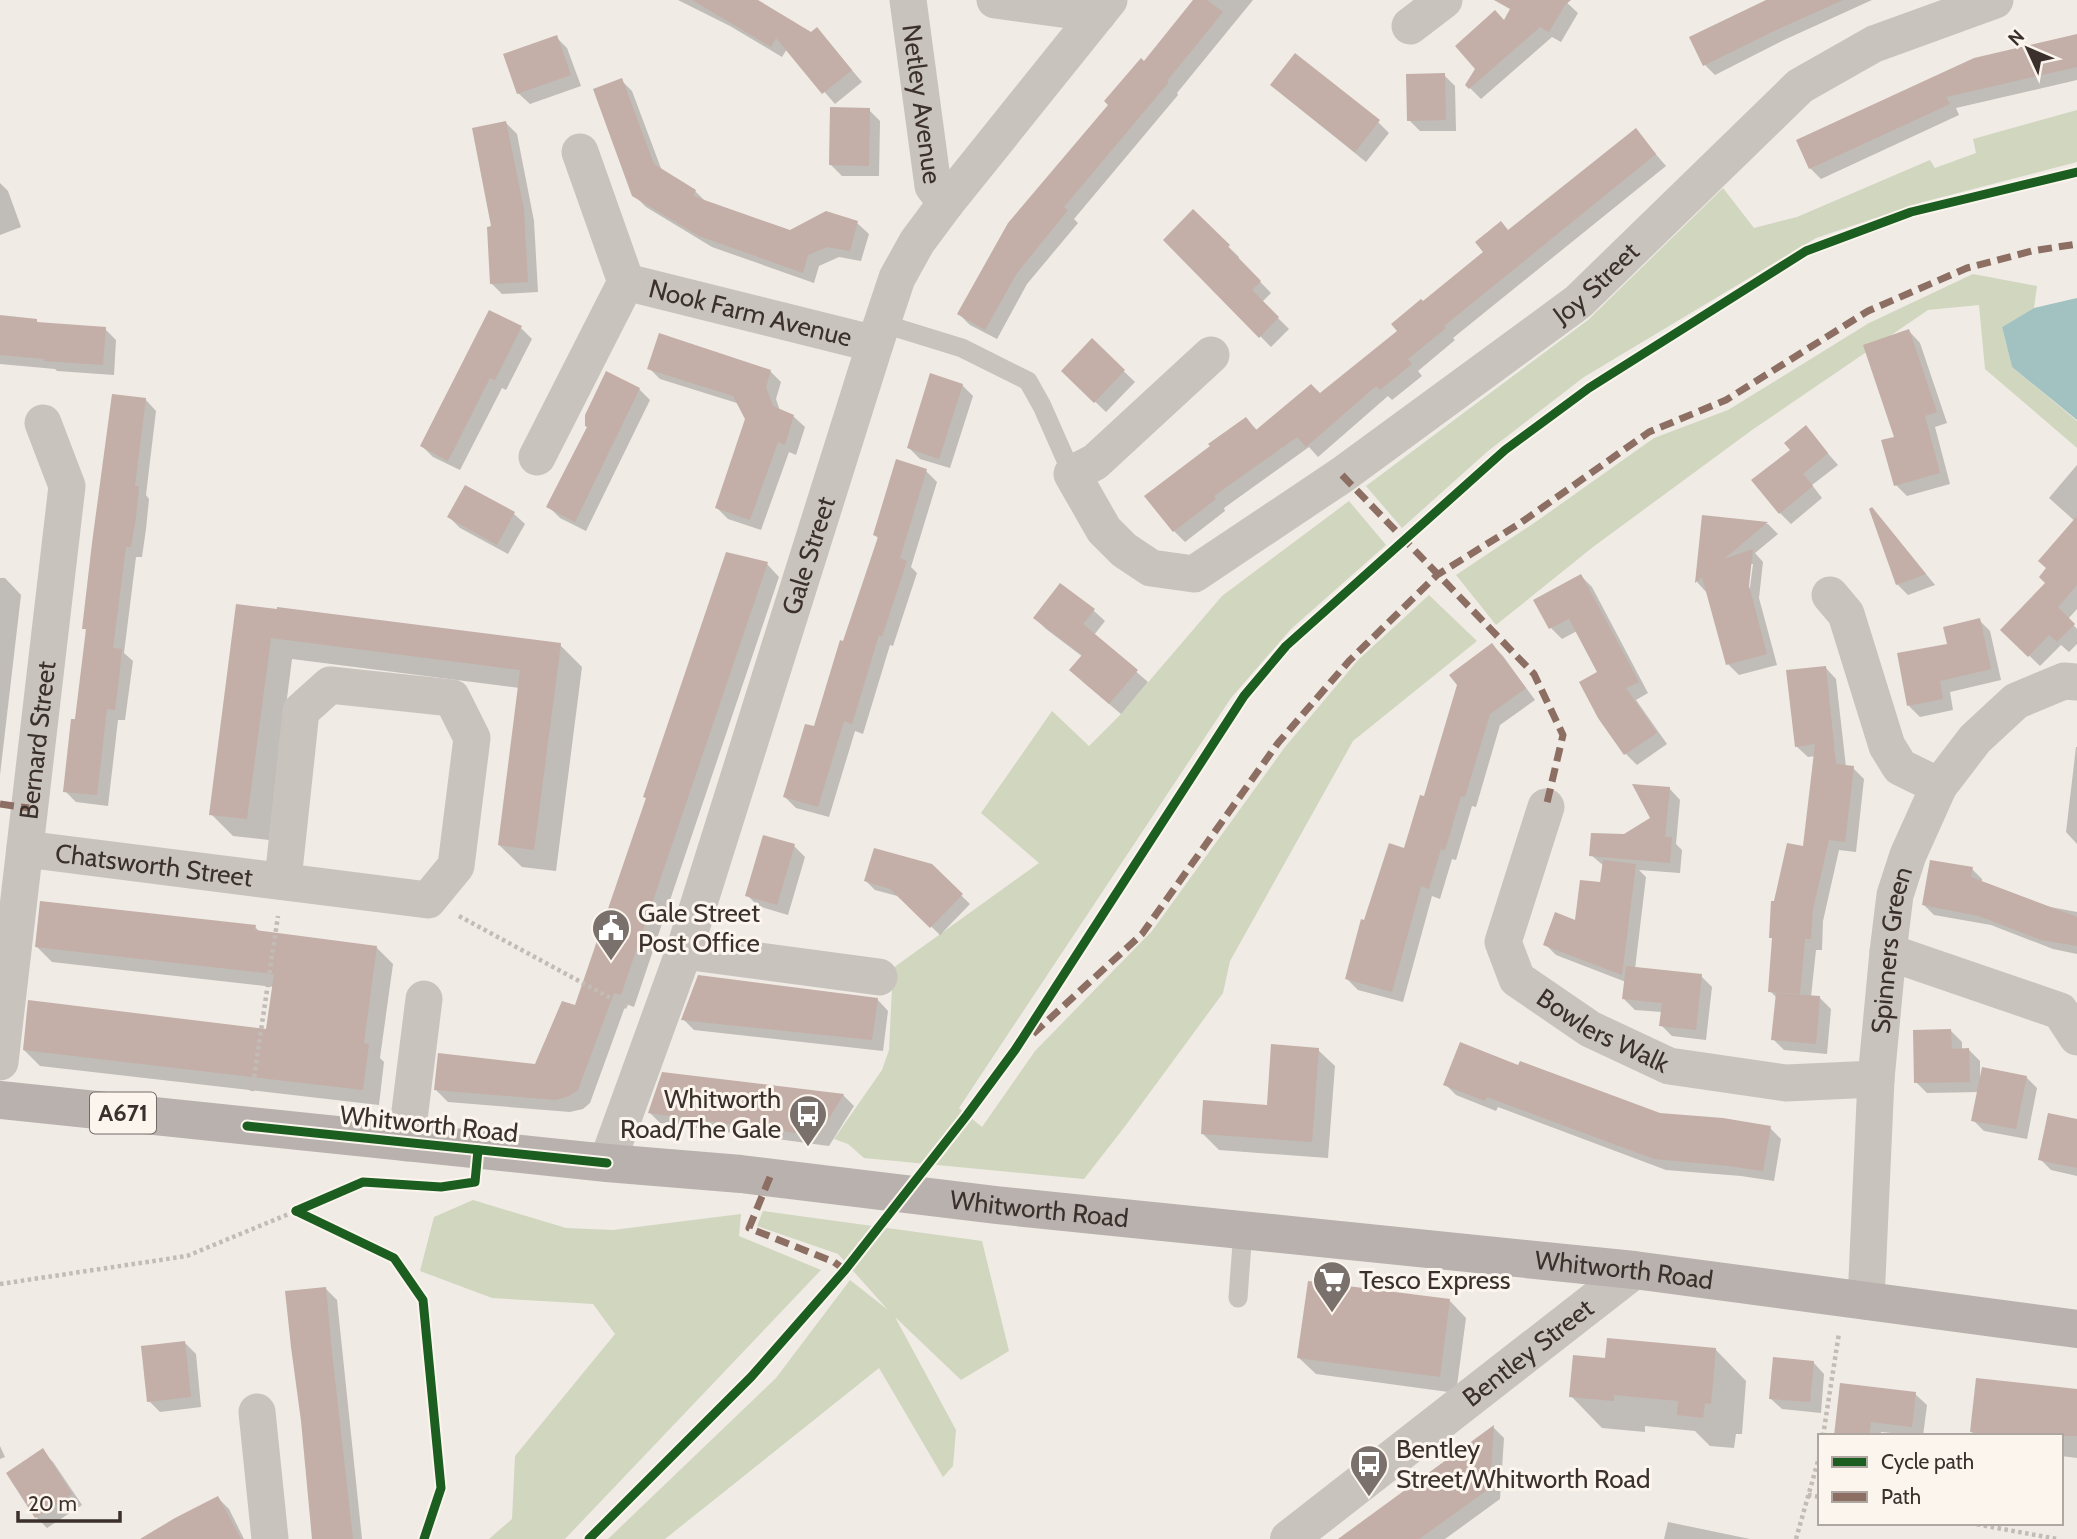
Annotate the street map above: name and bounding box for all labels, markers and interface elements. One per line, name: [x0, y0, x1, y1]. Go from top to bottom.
north arrow: [1993, 14, 2063, 84]
street label: Netley Avenue: [895, 22, 949, 186]
text: N: [2003, 25, 2029, 50]
street label: Joy Street: [1546, 235, 1646, 332]
street label: Nook Farm Avenue: [645, 272, 855, 354]
street label: Gale Street: [775, 492, 842, 619]
street label: Bernard Street: [12, 659, 63, 821]
street label: Chatsworth Street: [53, 837, 255, 894]
street label: Spinners Green: [1864, 862, 1919, 1035]
place label: Gale Street Post Office: [638, 897, 760, 959]
public building icon: Gale Street Post Office: [590, 907, 632, 962]
street label: Bowlers Walk: [1531, 981, 1675, 1080]
place label: Whitworth Road/The Gale: [620, 1083, 781, 1145]
road number: A671: [90, 1092, 156, 1134]
bus stop icon: Whitworth Road/The Gale: [787, 1093, 829, 1148]
street label: Whitworth Road: [338, 1099, 520, 1149]
street label: Whitworth Road: [948, 1184, 1130, 1234]
street label: Whitworth Road: [1533, 1244, 1715, 1296]
supermarket icon: Tesco Express: [1311, 1259, 1353, 1314]
place label: Tesco Express: [1359, 1264, 1511, 1296]
street label: Bentley Street: [1456, 1292, 1600, 1414]
place label: Bentley Street/Whitworth Road: [1396, 1433, 1651, 1495]
legend: [1818, 1434, 2063, 1525]
bus stop icon: Bentley Street/Whitworth Road: [1348, 1443, 1390, 1498]
text: Cycle path: [1881, 1449, 1974, 1474]
scale bar: [18, 1480, 119, 1524]
text: Path: [1881, 1484, 1921, 1509]
text: 20 m: [28, 1491, 77, 1516]

